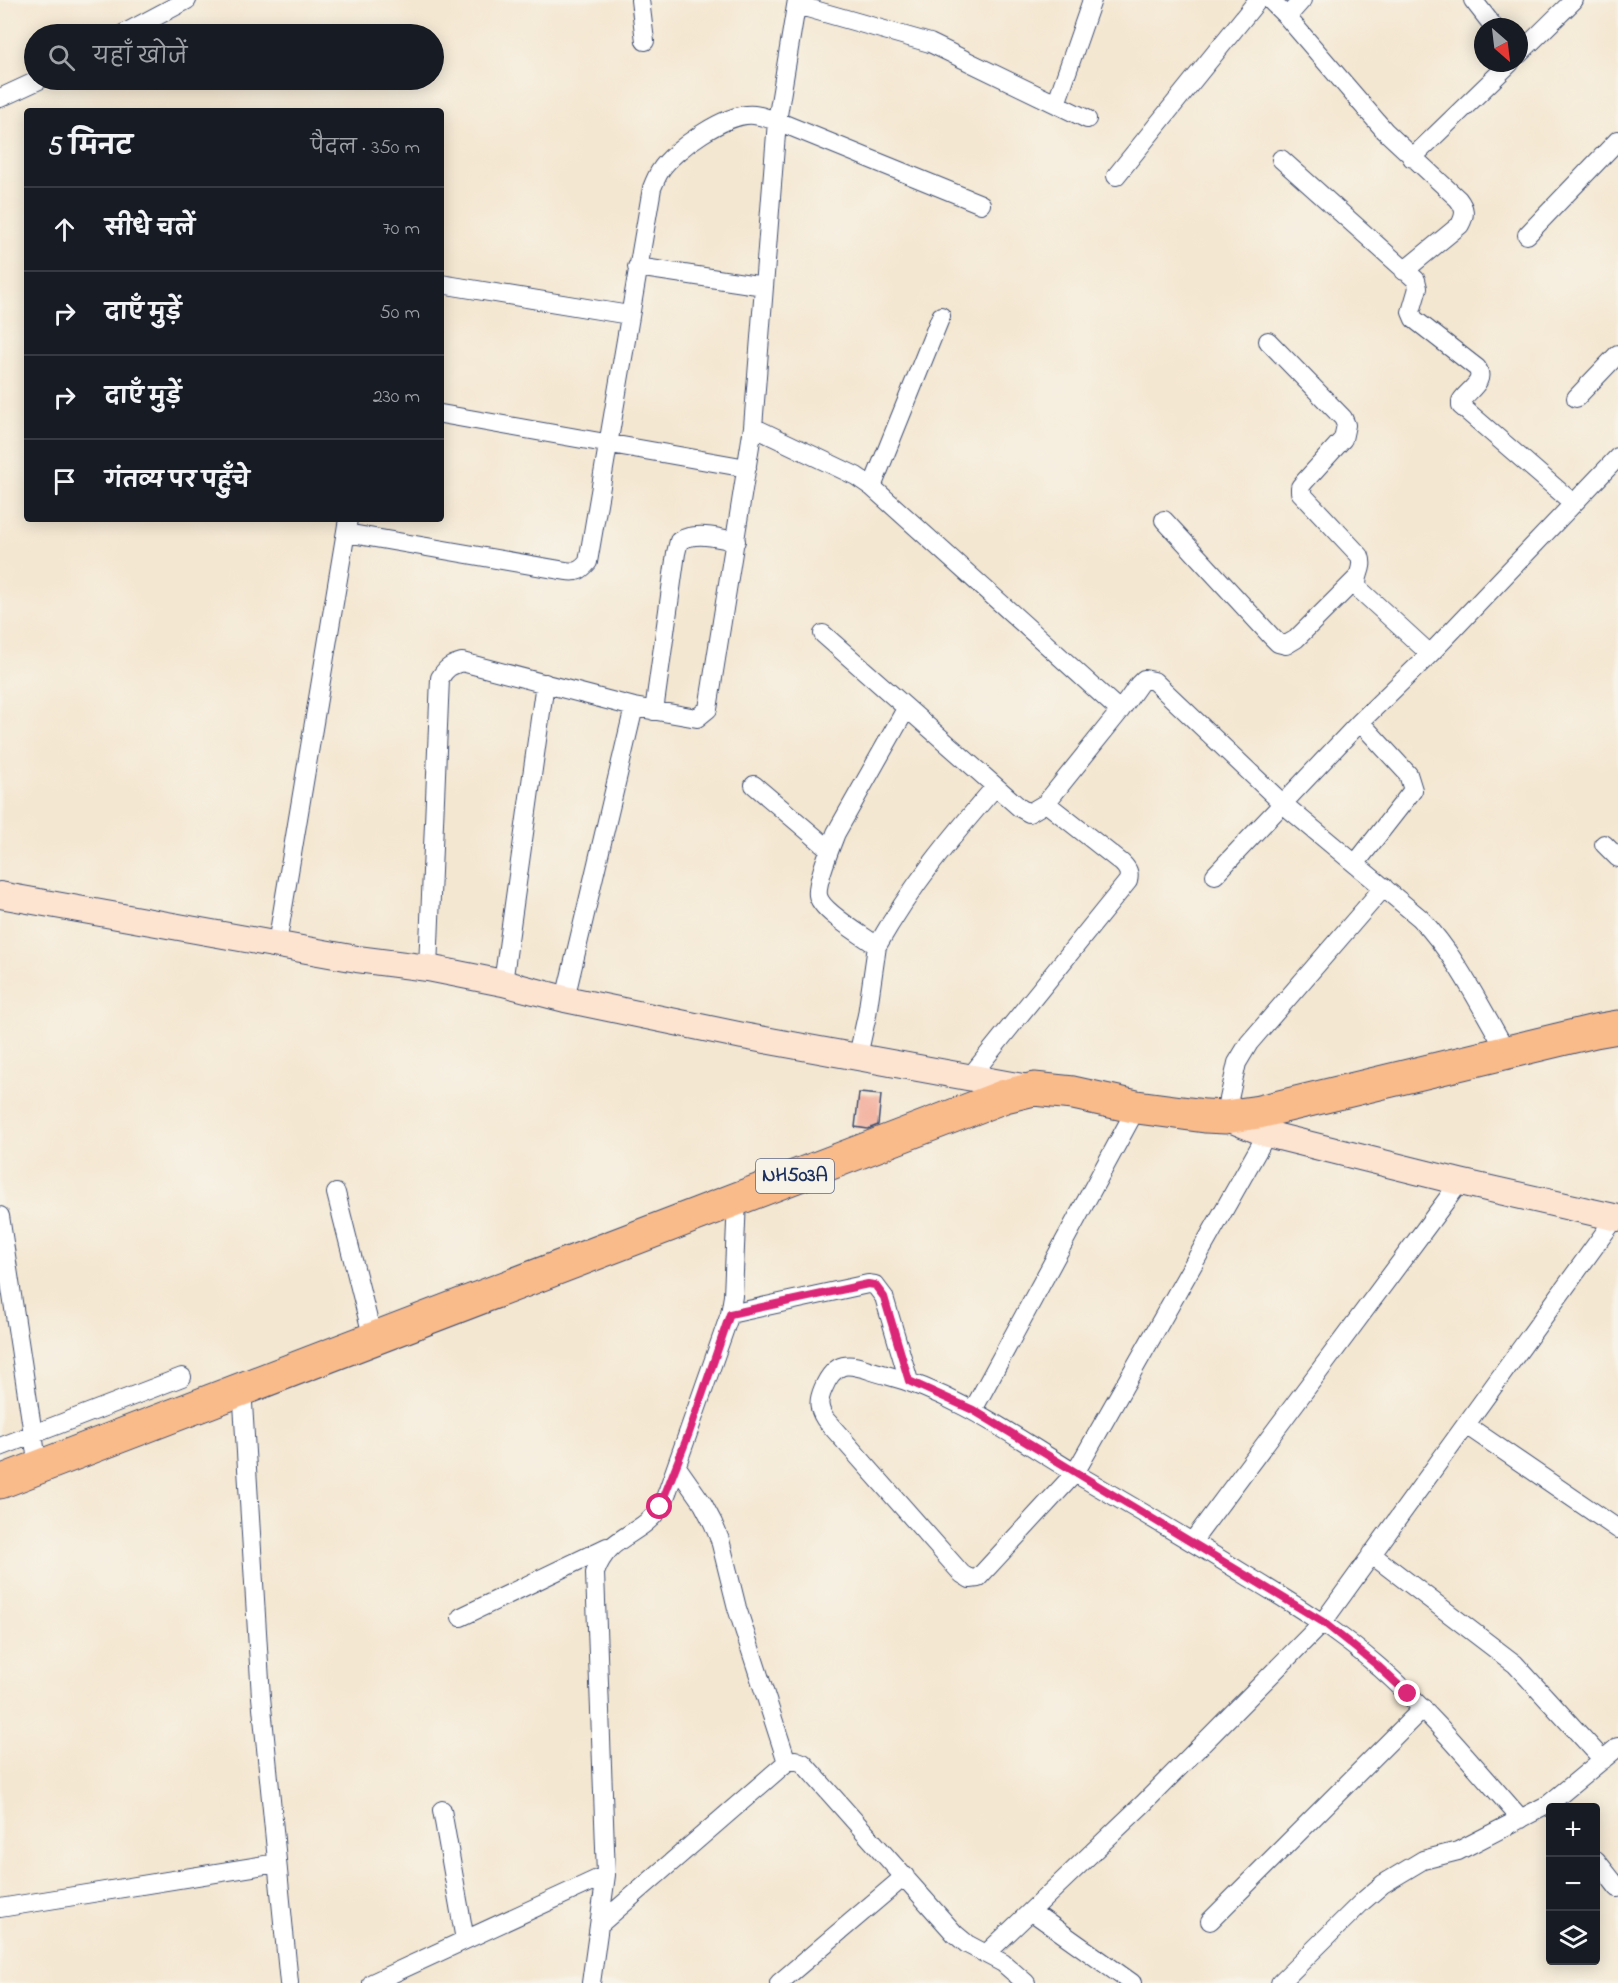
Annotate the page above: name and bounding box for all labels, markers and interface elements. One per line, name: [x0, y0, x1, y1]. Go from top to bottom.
north arrow: [1474, 18, 1528, 72]
search box: [24, 24, 444, 90]
icon: search: [45, 41, 78, 74]
text: यहाँ खोजें: [93, 42, 187, 74]
text: 5 मिनट: [48, 129, 132, 167]
text: पैदल · 350 m: [311, 134, 420, 163]
icon: ahead: [48, 213, 81, 246]
text: सीधे चलें: [105, 214, 195, 246]
text: 70 m: [383, 215, 420, 244]
icon: right: [48, 297, 81, 330]
text: दाएँ मुड़ें: [105, 298, 181, 330]
text: 50 m: [379, 299, 420, 328]
icon: right: [48, 381, 81, 414]
text: दाएँ मुड़ें: [105, 382, 181, 414]
text: 230 m: [373, 383, 420, 412]
icon: arrive: [48, 465, 81, 498]
text: गंतव्य पर पहुँचे: [105, 466, 250, 498]
road number: NH503A: [756, 1159, 834, 1193]
route start: [646, 1493, 672, 1519]
route end: [1394, 1680, 1420, 1706]
map controls: [1546, 1803, 1600, 1965]
button: +: [1546, 1803, 1600, 1857]
button: −: [1546, 1857, 1600, 1911]
button: layers: [1546, 1911, 1600, 1965]

